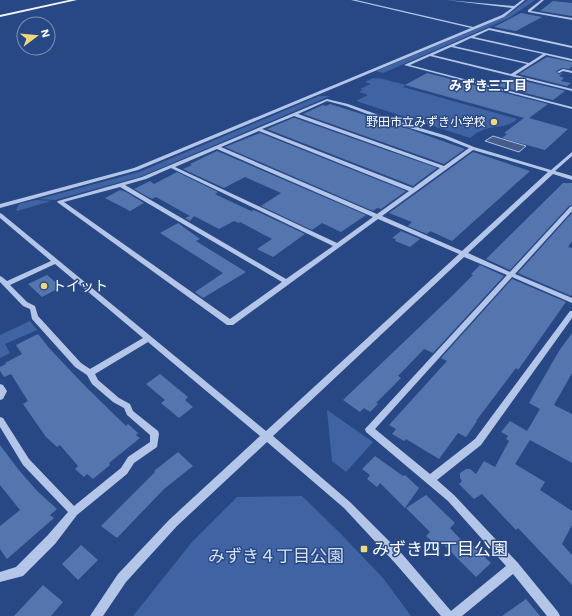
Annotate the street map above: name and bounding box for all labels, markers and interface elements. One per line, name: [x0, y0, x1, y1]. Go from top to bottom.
north arrow: [16, 16, 56, 56]
text: N: [38, 28, 53, 39]
district label: みずき三丁目: [449, 78, 527, 93]
place label: 野田市立みずき小学校: [366, 115, 486, 129]
marker: 野田市立みずき小学校: [489, 117, 499, 127]
place label: トイット: [52, 278, 108, 294]
marker: トイット: [39, 281, 49, 291]
place label: みずき四丁目公園: [372, 539, 508, 559]
marker: みずき四丁目公園: [359, 544, 369, 554]
park label: みずき４丁目公園: [208, 546, 344, 566]

